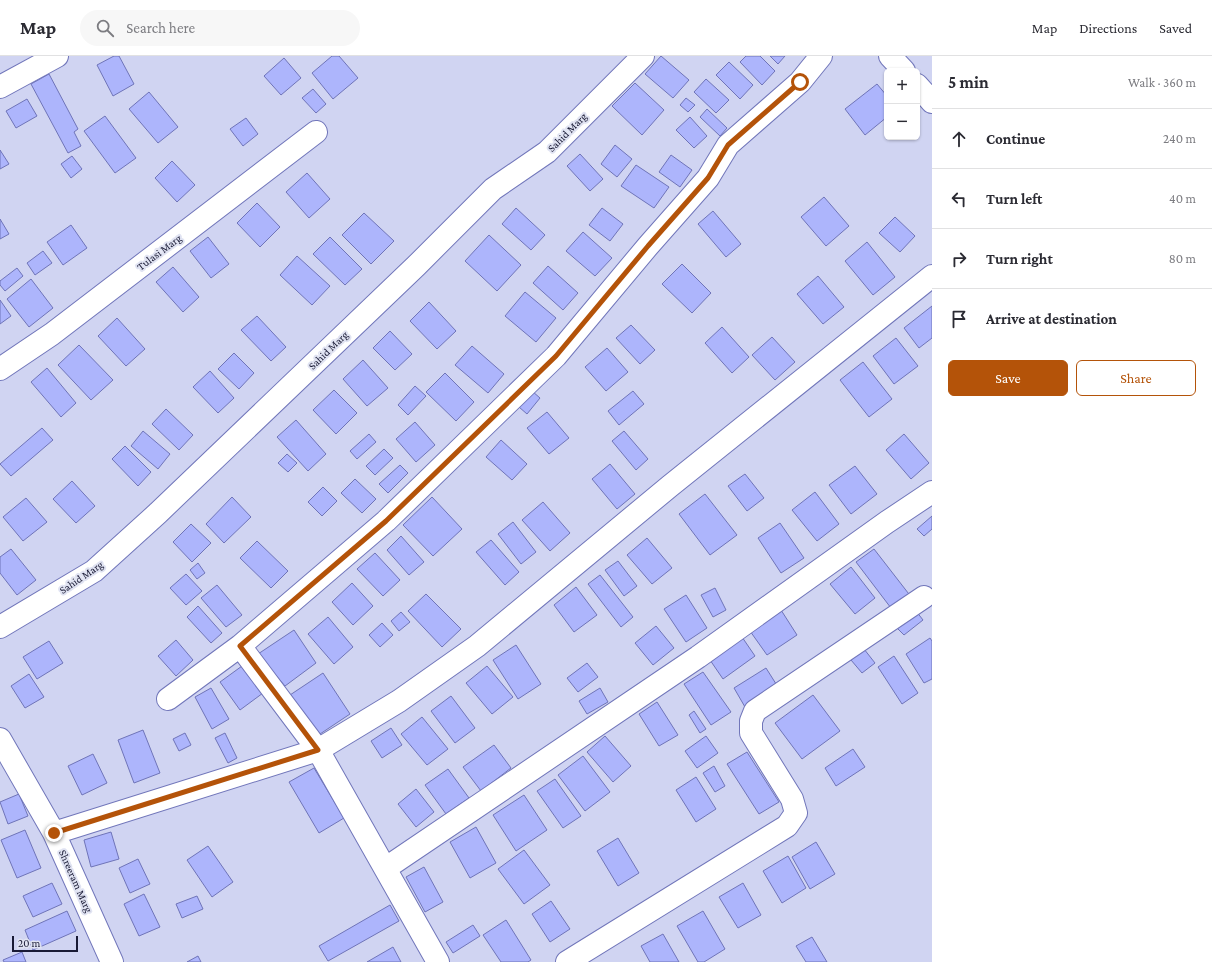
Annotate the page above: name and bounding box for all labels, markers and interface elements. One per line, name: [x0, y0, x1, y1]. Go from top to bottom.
search box: [80, 10, 360, 46]
text: Map: [20, 17, 56, 38]
icon: search: [94, 17, 116, 39]
text: Search here: [126, 20, 195, 36]
text: Map: [1032, 20, 1057, 36]
text: Directions: [1079, 20, 1137, 36]
text: Saved: [1159, 20, 1192, 36]
map controls: [884, 68, 920, 140]
button: +: [884, 68, 920, 104]
route start: [791, 73, 809, 91]
text: 5 min: [948, 73, 989, 92]
text: Walk · 360 m: [1128, 75, 1196, 90]
button: −: [884, 104, 920, 140]
street label: Sahid Marg: [545, 110, 590, 155]
icon: ahead: [948, 128, 970, 150]
text: Continue: [986, 131, 1045, 147]
text: 240 m: [1163, 131, 1196, 146]
icon: left: [948, 188, 970, 210]
text: Turn left: [986, 191, 1042, 207]
text: 40 m: [1169, 191, 1196, 206]
street label: Tulasi Marg: [135, 231, 185, 273]
icon: right: [948, 248, 970, 270]
text: Turn right: [986, 251, 1053, 267]
text: 80 m: [1169, 251, 1196, 266]
icon: arrive: [948, 308, 970, 330]
text: Arrive at destination: [986, 311, 1117, 327]
street label: Sahid Marg: [306, 328, 351, 372]
button: Save: [948, 360, 1068, 396]
button: Share: [1076, 360, 1196, 396]
street label: Sahid Marg: [57, 558, 106, 597]
route end: [45, 824, 63, 842]
street label: Shreeram Marg: [56, 848, 95, 915]
scale bar: [12, 934, 78, 953]
text: 20 m: [18, 937, 40, 949]

